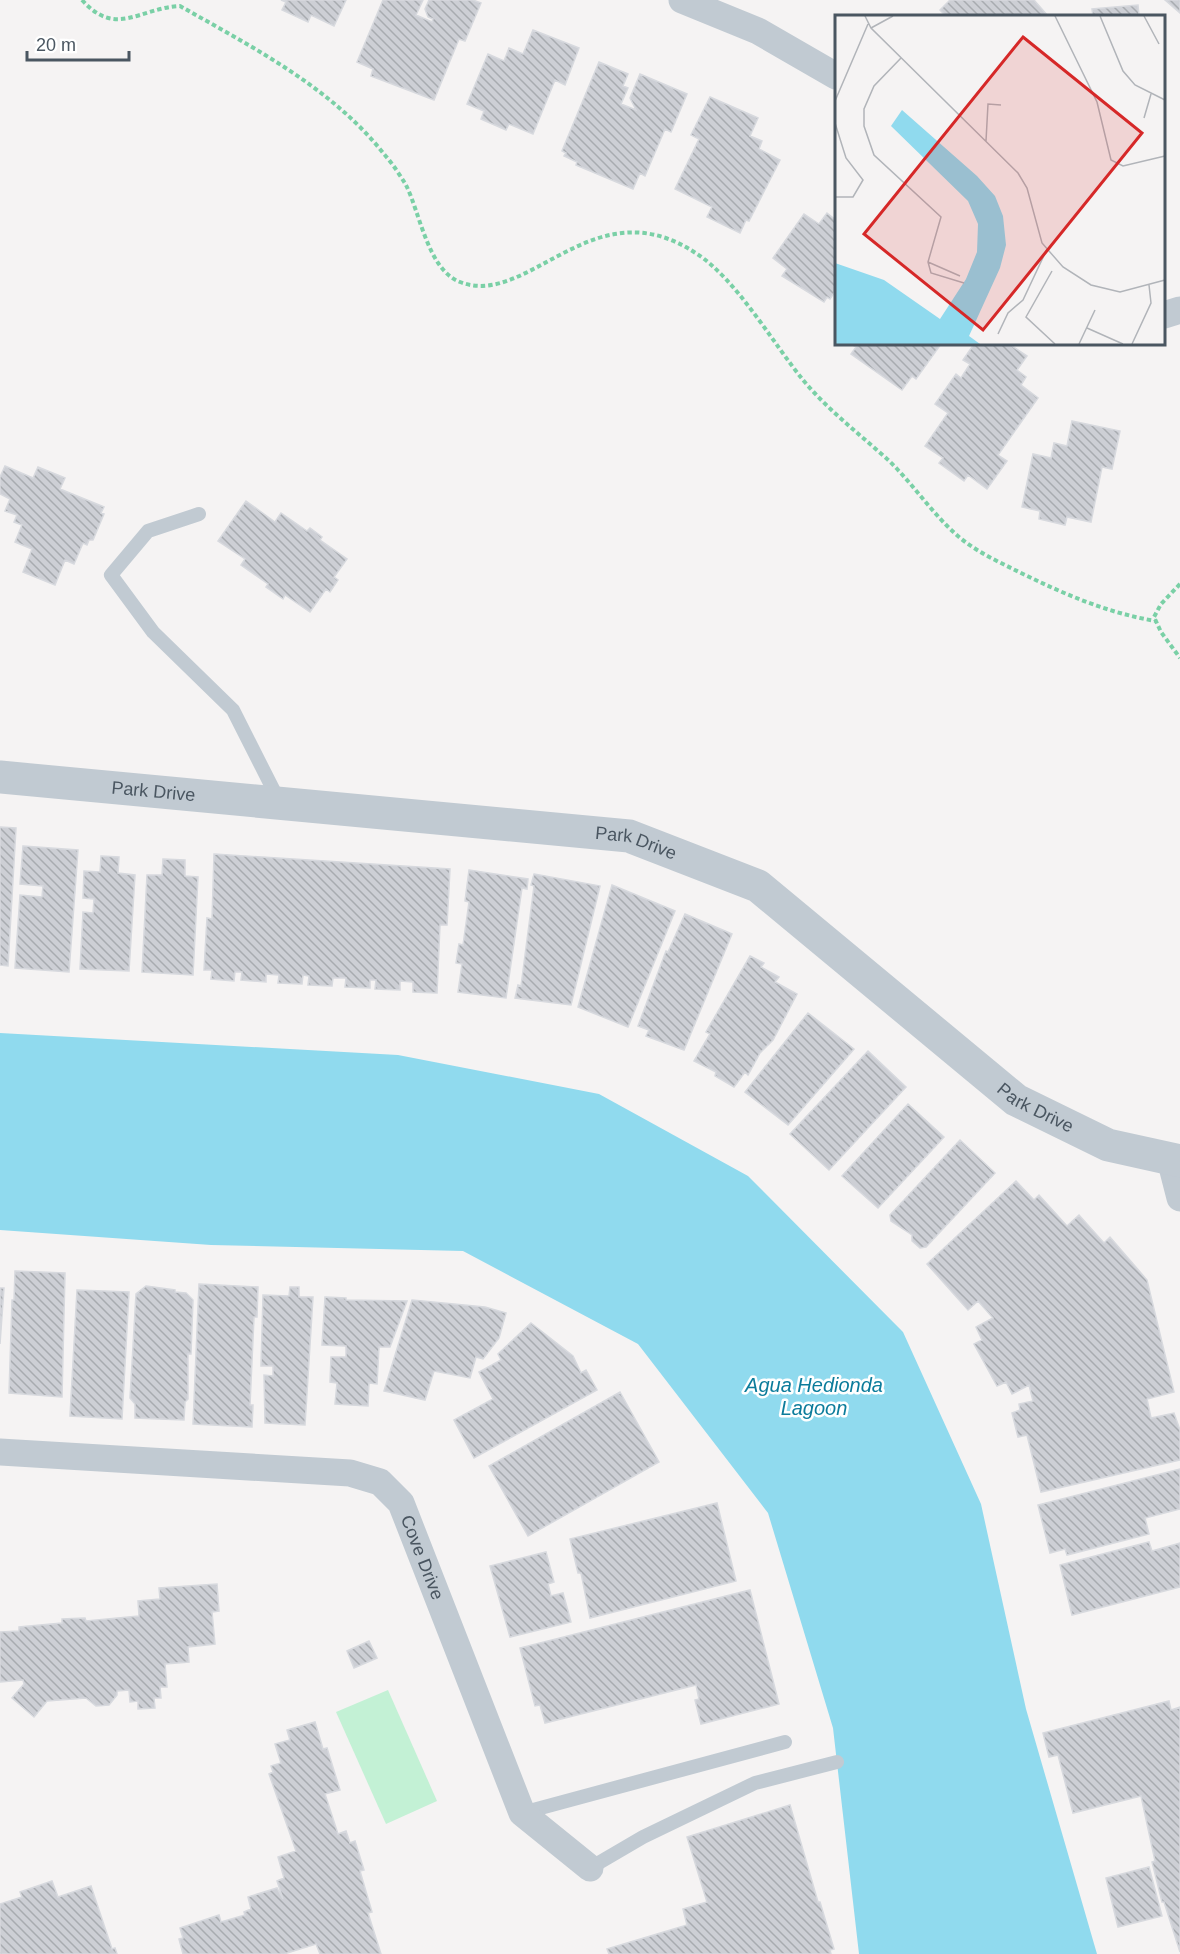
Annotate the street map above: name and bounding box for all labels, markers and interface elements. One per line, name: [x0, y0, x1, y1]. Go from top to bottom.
inset map: [835, 15, 1165, 345]
scale bar: [27, 24, 129, 62]
text: 20 m: [36, 35, 76, 55]
street label: Park Drive: [111, 778, 196, 805]
street label: Park Drive: [594, 823, 679, 863]
street label: Park Drive: [993, 1079, 1077, 1137]
water label: Agua Hedionda Lagoon: [744, 1374, 883, 1419]
street label: Cove Drive: [397, 1512, 448, 1602]

